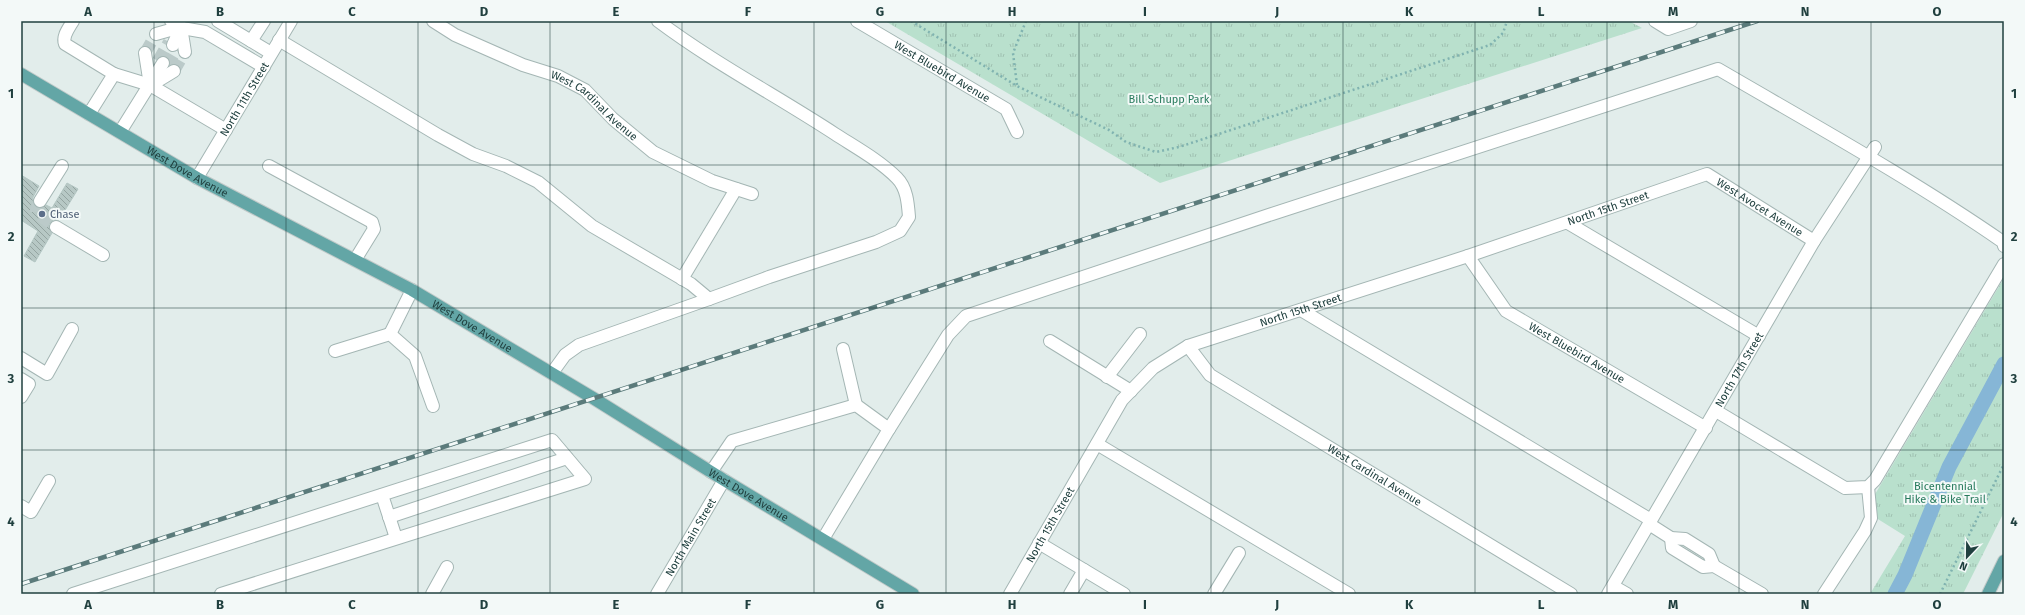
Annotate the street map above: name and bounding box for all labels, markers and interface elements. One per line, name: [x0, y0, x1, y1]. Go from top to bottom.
text: A: [83, 4, 92, 19]
text: B: [216, 4, 224, 19]
text: C: [348, 4, 356, 19]
text: D: [480, 4, 489, 19]
text: E: [613, 4, 620, 19]
text: F: [745, 4, 752, 19]
text: G: [876, 4, 884, 19]
text: H: [1008, 4, 1016, 19]
text: I: [1143, 4, 1147, 19]
text: J: [1274, 4, 1279, 19]
text: K: [1405, 4, 1414, 19]
text: L: [1538, 4, 1545, 19]
text: M: [1668, 4, 1678, 19]
text: N: [1801, 4, 1809, 19]
text: O: [1933, 4, 1942, 19]
street label: West Bluebird Avenue: [892, 38, 992, 105]
street label: North 11th Street: [217, 60, 271, 139]
street label: West Cardinal Avenue: [549, 68, 640, 143]
text: 1: [8, 86, 14, 101]
text: 1: [2011, 86, 2017, 101]
park label: Bill Schupp Park: [1129, 93, 1210, 106]
street label: West Dove Avenue: [145, 143, 230, 200]
street label: West Avocet Avenue: [1714, 175, 1805, 239]
street label: North 15th Street: [1566, 188, 1650, 228]
place label: Chase: [50, 208, 80, 221]
marker: Chase: [37, 209, 47, 219]
text: 2: [8, 229, 15, 244]
text: 2: [2011, 229, 2018, 244]
street label: North 15th Street: [1258, 291, 1343, 329]
street label: West Dove Avenue: [430, 297, 515, 355]
street label: West Bluebird Avenue: [1527, 319, 1627, 386]
street label: North 17th Street: [1712, 330, 1766, 409]
text: 3: [7, 371, 15, 386]
text: 3: [2010, 371, 2018, 386]
street label: West Cardinal Avenue: [1325, 441, 1424, 508]
street label: West Dove Avenue: [706, 466, 791, 524]
park label: Bicentennial Hike & Bike Trail: [1904, 480, 1986, 506]
street label: North 15th Street: [1023, 485, 1077, 565]
street label: North Main Street: [662, 496, 718, 579]
text: 4: [7, 514, 15, 529]
text: 4: [2010, 514, 2018, 529]
north arrow: [1947, 537, 1987, 577]
text: N: [1958, 558, 1969, 573]
text: A: [83, 597, 92, 612]
text: B: [216, 597, 224, 612]
text: C: [348, 597, 356, 612]
text: D: [480, 597, 489, 612]
text: E: [613, 597, 620, 612]
text: F: [745, 597, 752, 612]
text: G: [876, 597, 884, 612]
text: H: [1008, 597, 1016, 612]
text: I: [1143, 597, 1147, 612]
text: J: [1274, 597, 1279, 612]
text: K: [1405, 597, 1414, 612]
text: L: [1538, 597, 1545, 612]
text: M: [1668, 597, 1678, 612]
text: N: [1801, 597, 1809, 612]
text: O: [1933, 597, 1942, 612]

